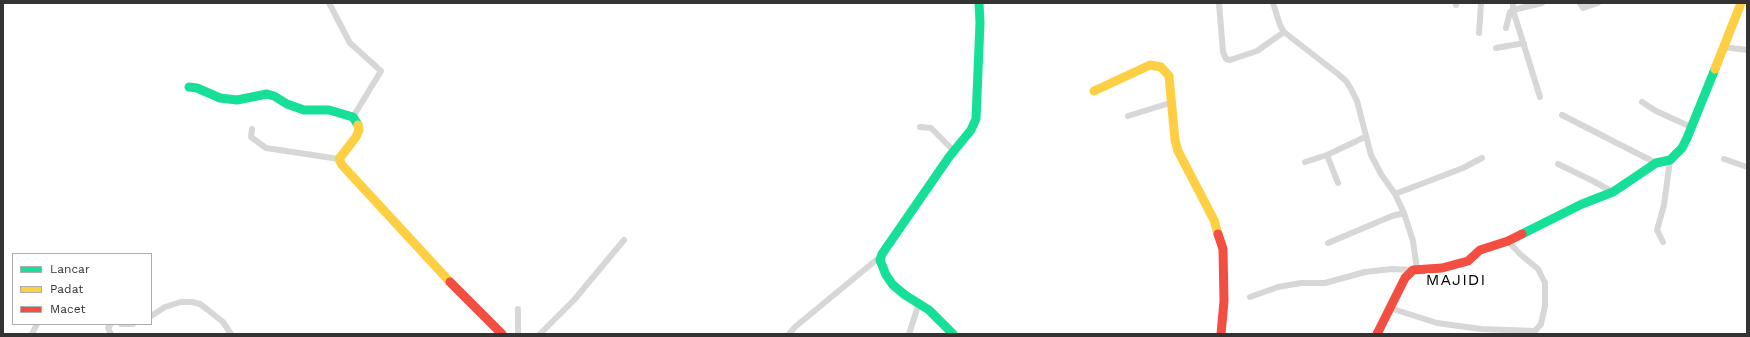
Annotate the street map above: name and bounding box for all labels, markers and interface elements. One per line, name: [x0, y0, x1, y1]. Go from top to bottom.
legend: [12, 253, 152, 325]
text: Lancar: [50, 262, 90, 276]
district label: MAJIDI: [1426, 270, 1486, 290]
text: Padat: [50, 282, 83, 296]
text: Macet: [50, 302, 85, 316]

